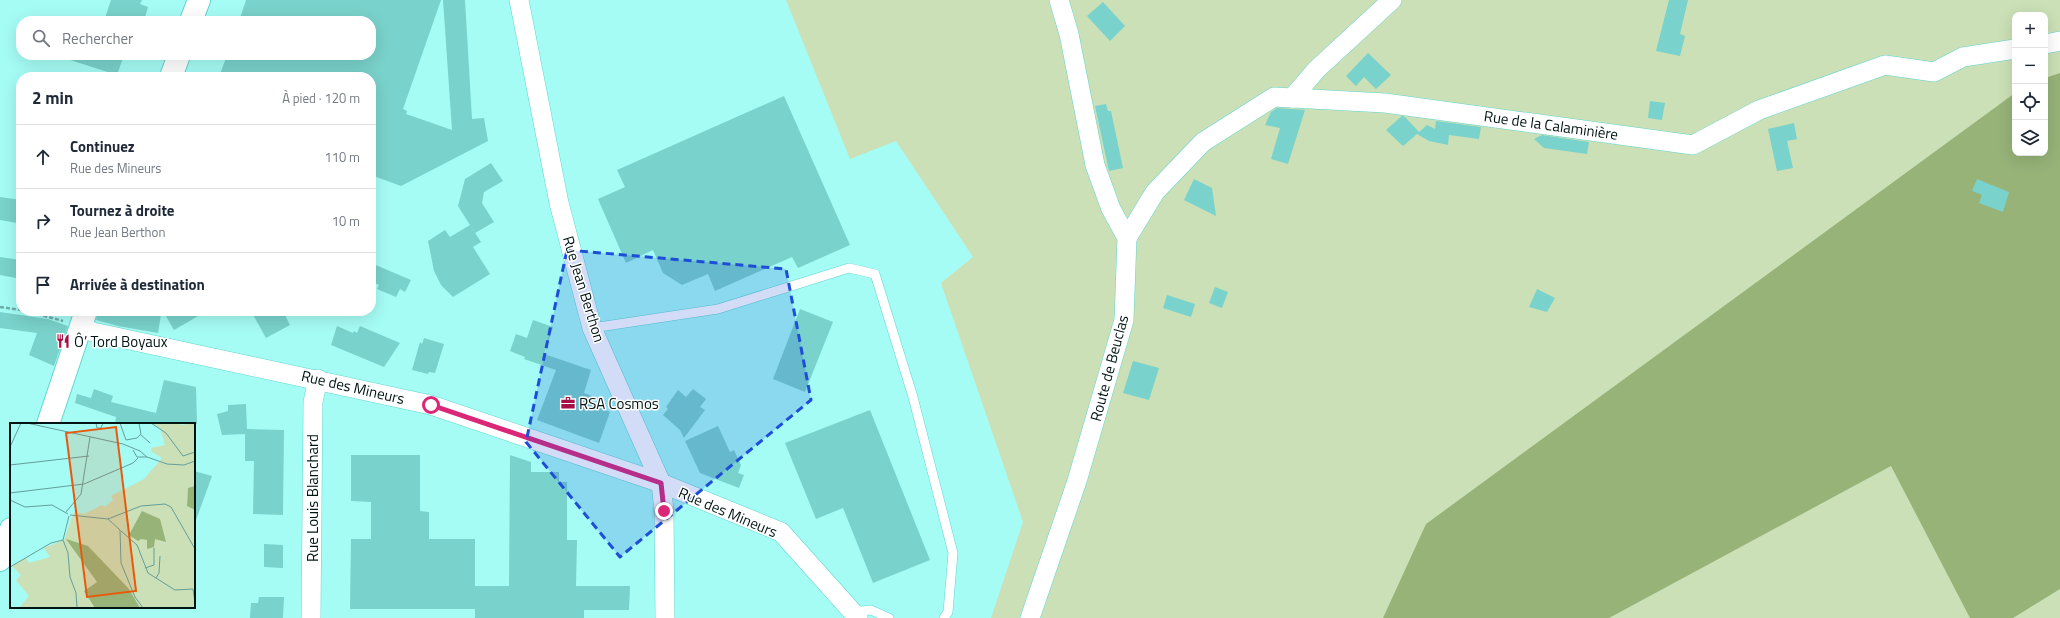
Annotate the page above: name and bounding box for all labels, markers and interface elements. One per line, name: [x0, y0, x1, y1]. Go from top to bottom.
map controls: [2012, 12, 2048, 156]
button: +: [2012, 12, 2048, 48]
search box: [16, 16, 376, 60]
icon: search: [30, 27, 52, 49]
text: Rechercher: [62, 27, 133, 50]
button: −: [2012, 48, 2048, 84]
button: locate: [2012, 84, 2048, 120]
text: 2 min: [32, 85, 73, 111]
text: À pied · 120 m: [282, 88, 360, 108]
street label: Rue de la Calaminière: [1482, 104, 1620, 146]
button: layers: [2012, 120, 2048, 156]
text: Continuez: [70, 135, 135, 158]
icon: ahead: [32, 146, 54, 168]
text: 110 m: [324, 147, 360, 167]
text: Rue des Mineurs: [70, 158, 161, 178]
text: Tournez à droite: [70, 199, 175, 222]
icon: right: [32, 210, 54, 232]
text: 10 m: [332, 211, 360, 231]
text: Rue Jean Berthon: [70, 222, 165, 242]
street label: Rue Jean Berthon: [557, 233, 611, 345]
text: Arrivée à destination: [70, 273, 205, 296]
icon: arrive: [32, 274, 54, 296]
street label: Route de Beuclas: [1084, 312, 1134, 424]
place label: Ô’ Tord Boyaux: [74, 330, 168, 353]
restaurant icon: Ô’ Tord Boyaux: [55, 333, 71, 349]
street label: Rue des Mineurs: [299, 364, 407, 410]
place label: RSA Cosmos: [579, 392, 659, 415]
office icon: RSA Cosmos: [560, 395, 576, 411]
route start: [422, 396, 440, 414]
inset map: [10, 423, 195, 608]
street label: Rue Louis Blanchard: [301, 434, 324, 562]
street label: Rue des Mineurs: [675, 481, 781, 543]
route end: [655, 502, 673, 520]

